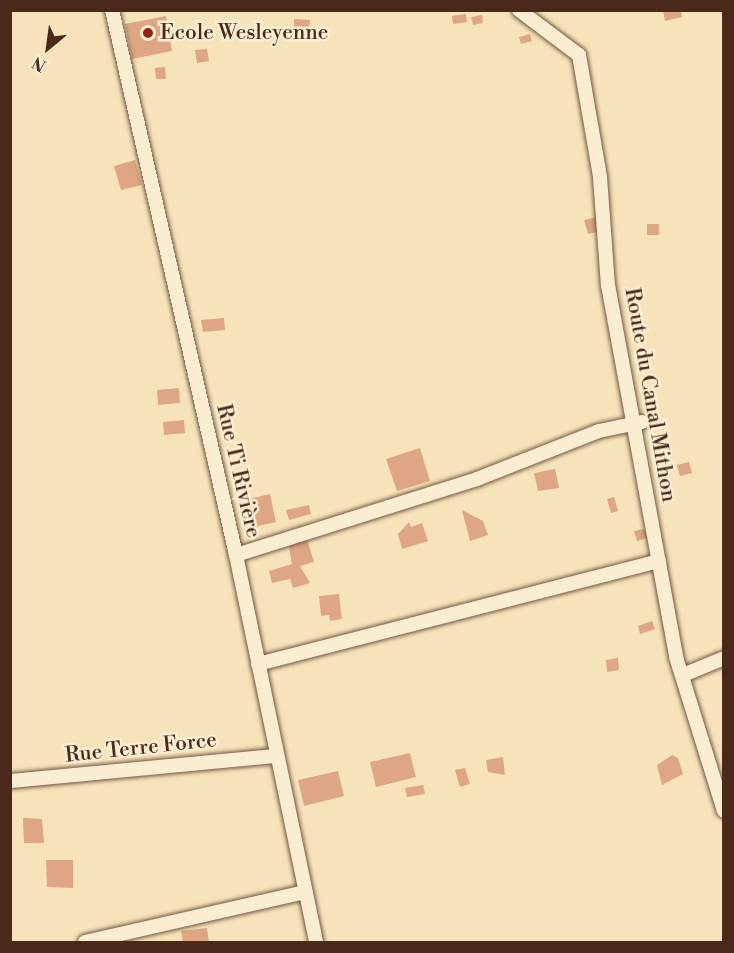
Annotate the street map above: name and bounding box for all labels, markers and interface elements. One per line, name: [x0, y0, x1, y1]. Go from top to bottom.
north arrow: [18, 18, 78, 78]
place label: Ecole Wesleyenne: [160, 20, 328, 46]
marker: Ecole Wesleyenne: [141, 26, 155, 40]
text: N: [29, 52, 50, 76]
street label: Route du Canal Mithon: [619, 286, 681, 504]
street label: Rue Ti Rivière: [210, 402, 266, 540]
street label: Rue Terre Force: [64, 728, 218, 768]

